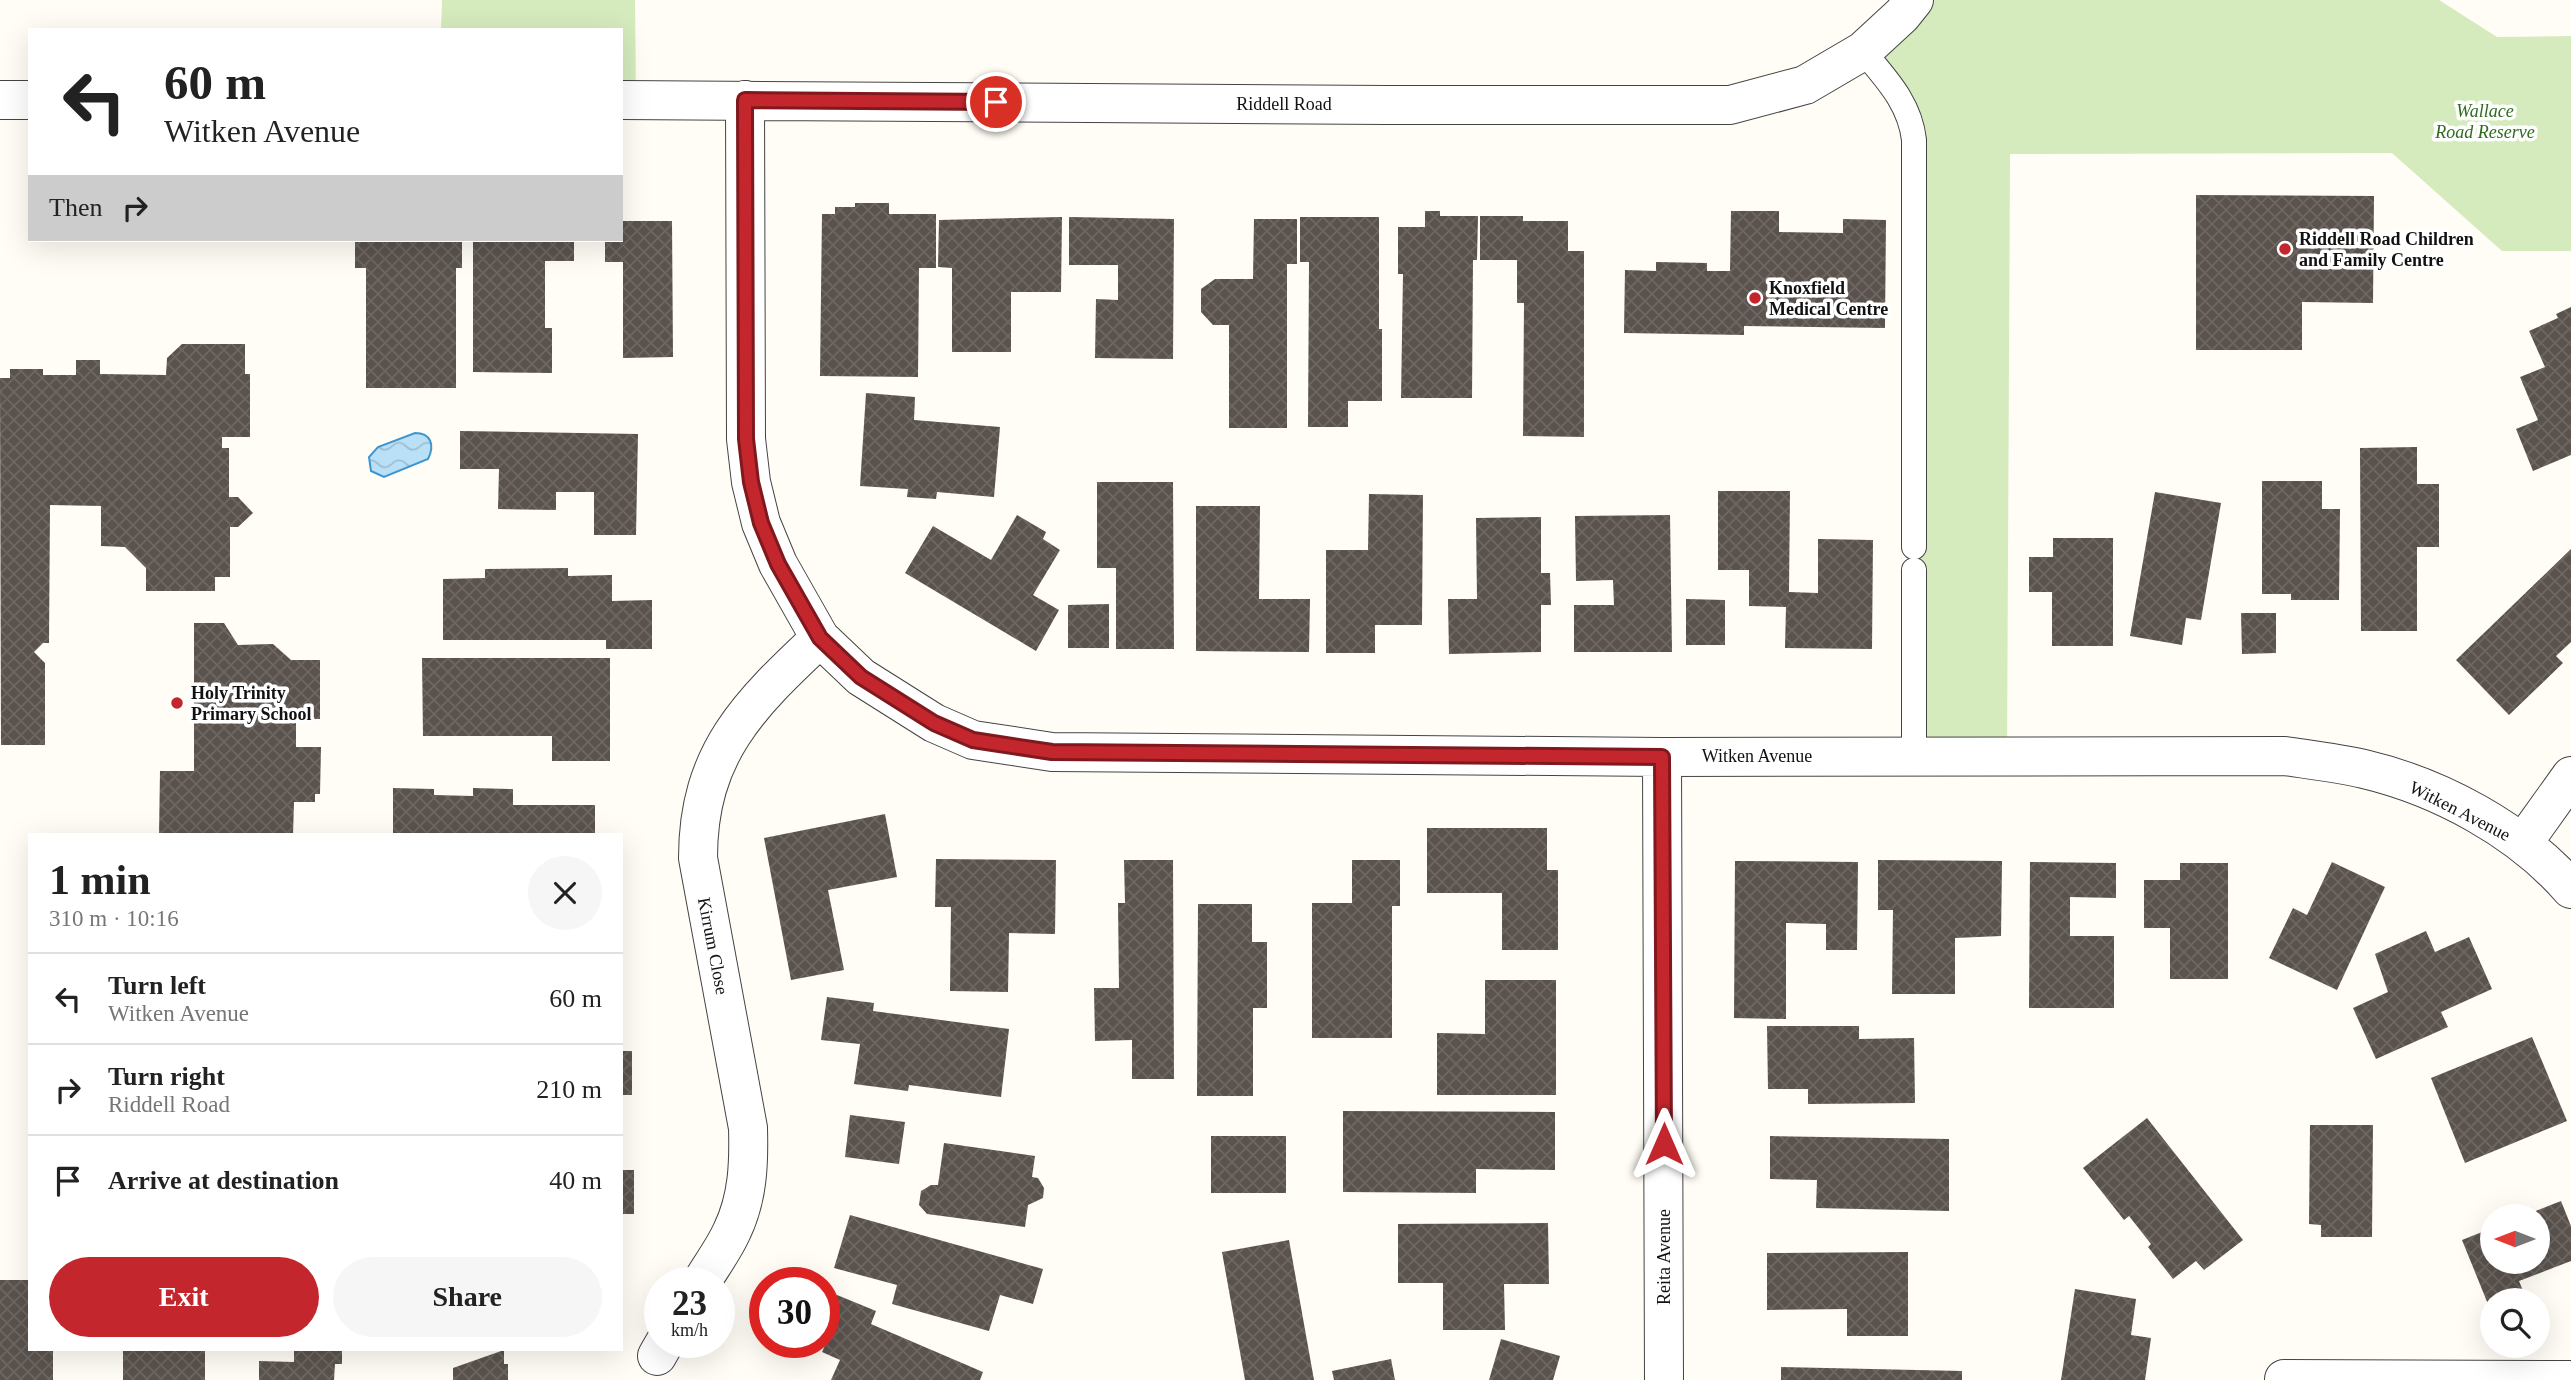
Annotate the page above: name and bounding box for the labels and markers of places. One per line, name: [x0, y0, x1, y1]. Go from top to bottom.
pin: [966, 72, 1026, 132]
place label: Riddell Road Children and Family Centre: [2299, 229, 2474, 270]
marker: Riddell Road Children and Family Centre: [2277, 241, 2293, 257]
place label: Knoxfield Medical Centre: [1769, 278, 1888, 319]
marker: Knoxfield Medical Centre: [1747, 290, 1763, 306]
place label: Holy Trinity Primary School: [191, 683, 311, 724]
marker: Holy Trinity Primary School: [169, 695, 185, 711]

